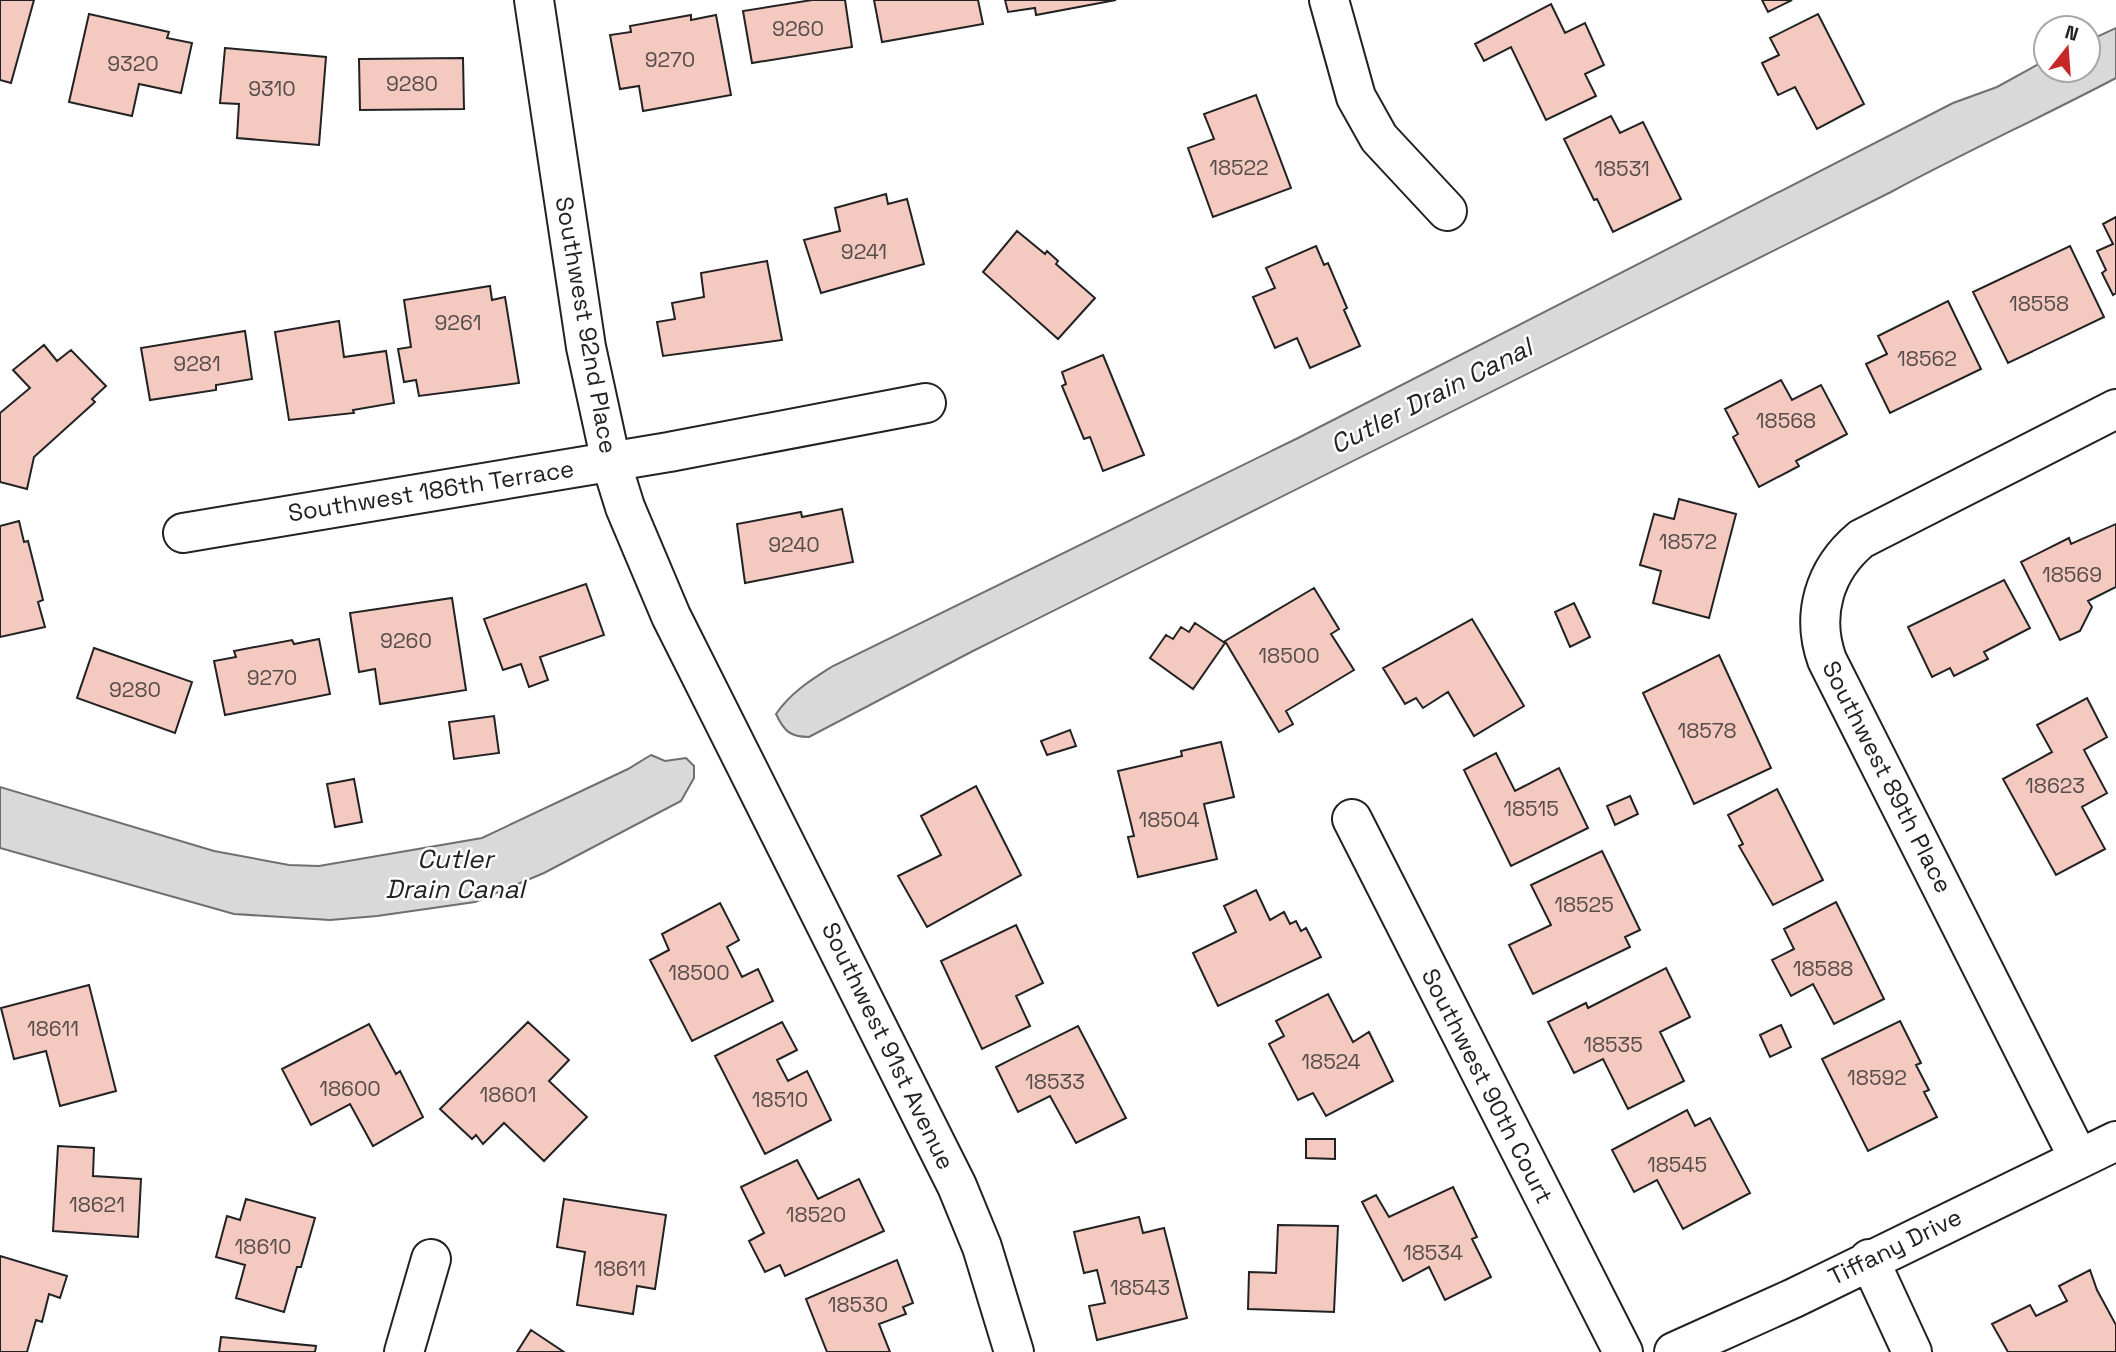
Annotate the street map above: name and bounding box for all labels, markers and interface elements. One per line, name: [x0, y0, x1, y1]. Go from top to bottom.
north arrow: [2032, 14, 2102, 84]
house number: 9260: [772, 15, 824, 42]
text: N: [2062, 19, 2082, 47]
house number: 9270: [645, 46, 695, 73]
house number: 9320: [107, 50, 159, 77]
house number: 9280: [386, 70, 438, 97]
house number: 9310: [248, 75, 296, 102]
house number: 18522: [1209, 154, 1269, 181]
house number: 18531: [1594, 155, 1650, 182]
street label: Southwest 92nd Place: [549, 194, 624, 456]
house number: 9241: [841, 238, 887, 265]
house number: 18558: [2009, 290, 2069, 317]
house number: 9261: [434, 309, 482, 336]
water label: Cutler Drain Canal: [1324, 329, 1540, 462]
house number: 18562: [1897, 345, 1957, 372]
house number: 9281: [173, 350, 221, 377]
house number: 18568: [1756, 407, 1816, 434]
street label: Southwest 186th Terrace: [286, 453, 576, 528]
house number: 18572: [1659, 528, 1717, 555]
house number: 9240: [768, 531, 820, 558]
house number: 18569: [2042, 561, 2102, 588]
house number: 9260: [380, 627, 432, 654]
house number: 18500: [1258, 642, 1320, 669]
street label: Southwest 89th Place: [1815, 655, 1959, 898]
house number: 9270: [247, 664, 297, 691]
house number: 9280: [109, 676, 161, 703]
house number: 18578: [1677, 717, 1737, 744]
house number: 18623: [2025, 772, 2085, 799]
house number: 18515: [1503, 795, 1559, 822]
house number: 18504: [1138, 806, 1200, 833]
water label: Cutler Drain Canal: [385, 842, 527, 906]
house number: 18525: [1554, 891, 1614, 918]
street label: Southwest 91st Avenue: [815, 917, 962, 1175]
house number: 18588: [1793, 955, 1853, 982]
house number: 18500: [668, 959, 730, 986]
street label: Southwest 90th Court: [1415, 963, 1560, 1208]
house number: 18611: [27, 1015, 79, 1042]
house number: 18535: [1583, 1031, 1643, 1058]
house number: 18524: [1301, 1048, 1361, 1075]
house number: 18592: [1847, 1064, 1907, 1091]
house number: 18533: [1025, 1068, 1085, 1095]
house number: 18600: [319, 1075, 381, 1102]
house number: 18601: [480, 1081, 536, 1108]
house number: 18510: [752, 1086, 808, 1113]
house number: 18545: [1647, 1151, 1707, 1178]
house number: 18621: [69, 1191, 125, 1218]
house number: 18520: [786, 1201, 846, 1228]
street label: Tiffany Drive: [1823, 1201, 1967, 1292]
house number: 18610: [235, 1233, 291, 1260]
house number: 18534: [1403, 1239, 1463, 1266]
house number: 18611: [594, 1255, 646, 1282]
house number: 18543: [1110, 1274, 1170, 1301]
house number: 18530: [828, 1291, 888, 1318]

